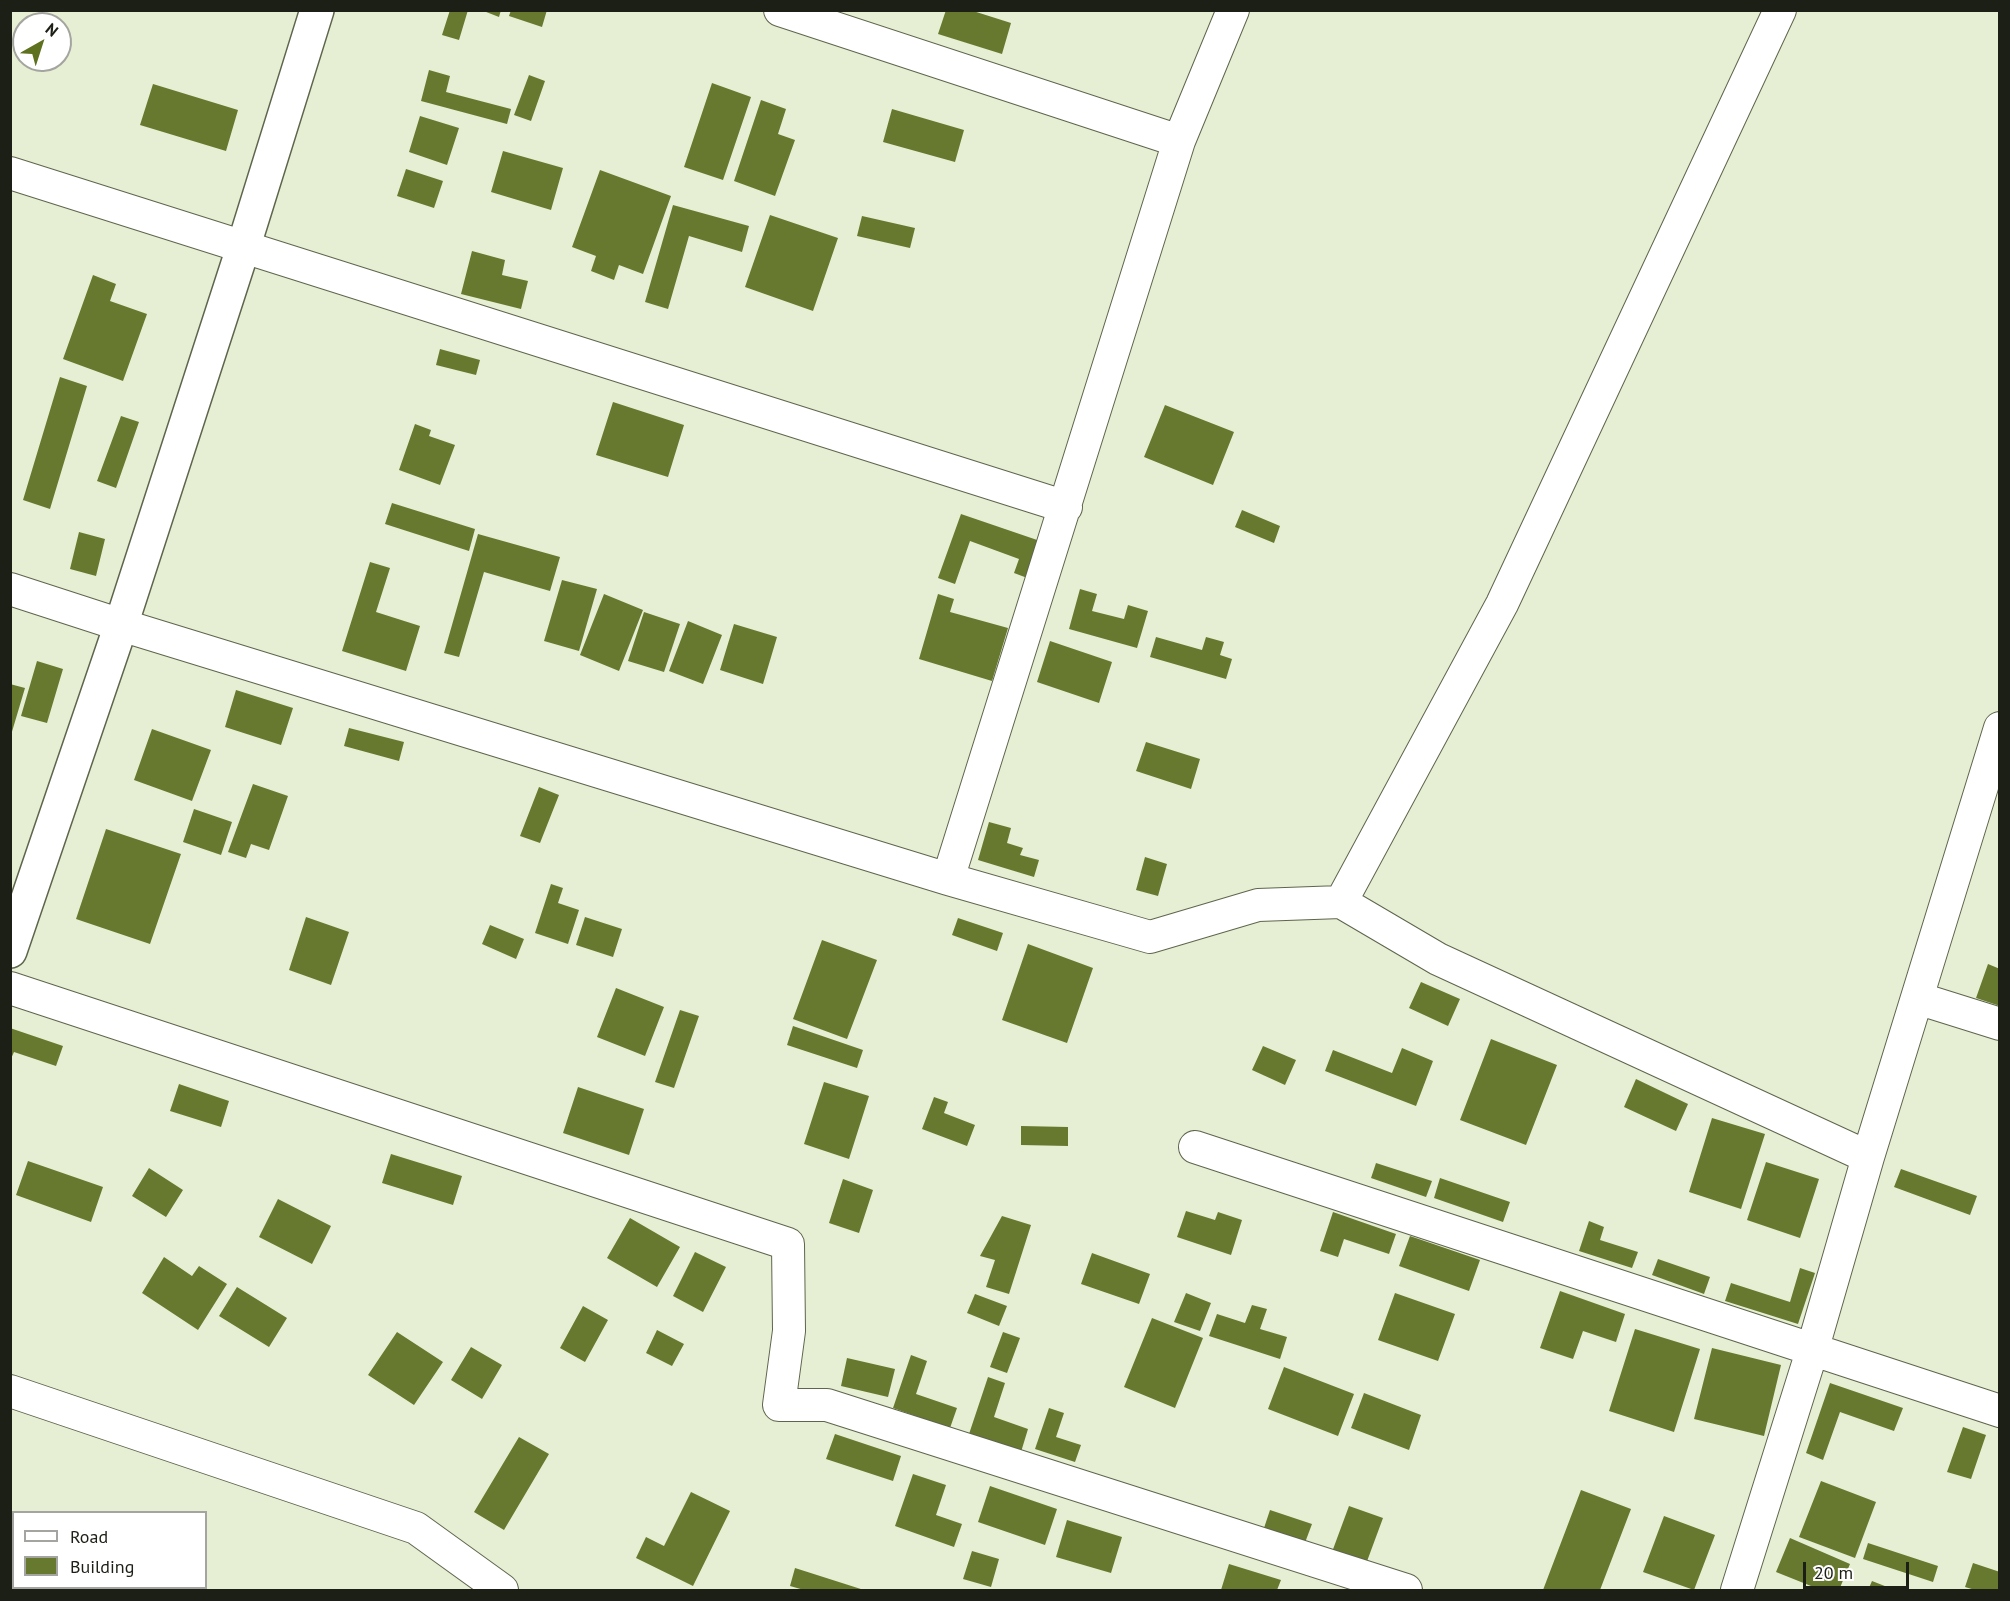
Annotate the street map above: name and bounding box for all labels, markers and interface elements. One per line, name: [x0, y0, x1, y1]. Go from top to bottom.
north arrow: [12, 12, 72, 72]
text: N: [42, 18, 62, 41]
legend: [12, 1511, 207, 1589]
text: Road: [70, 1525, 108, 1548]
scale bar: [1806, 1550, 1912, 1588]
text: Building: [70, 1555, 134, 1578]
text: 20 m: [1814, 1561, 1853, 1584]

